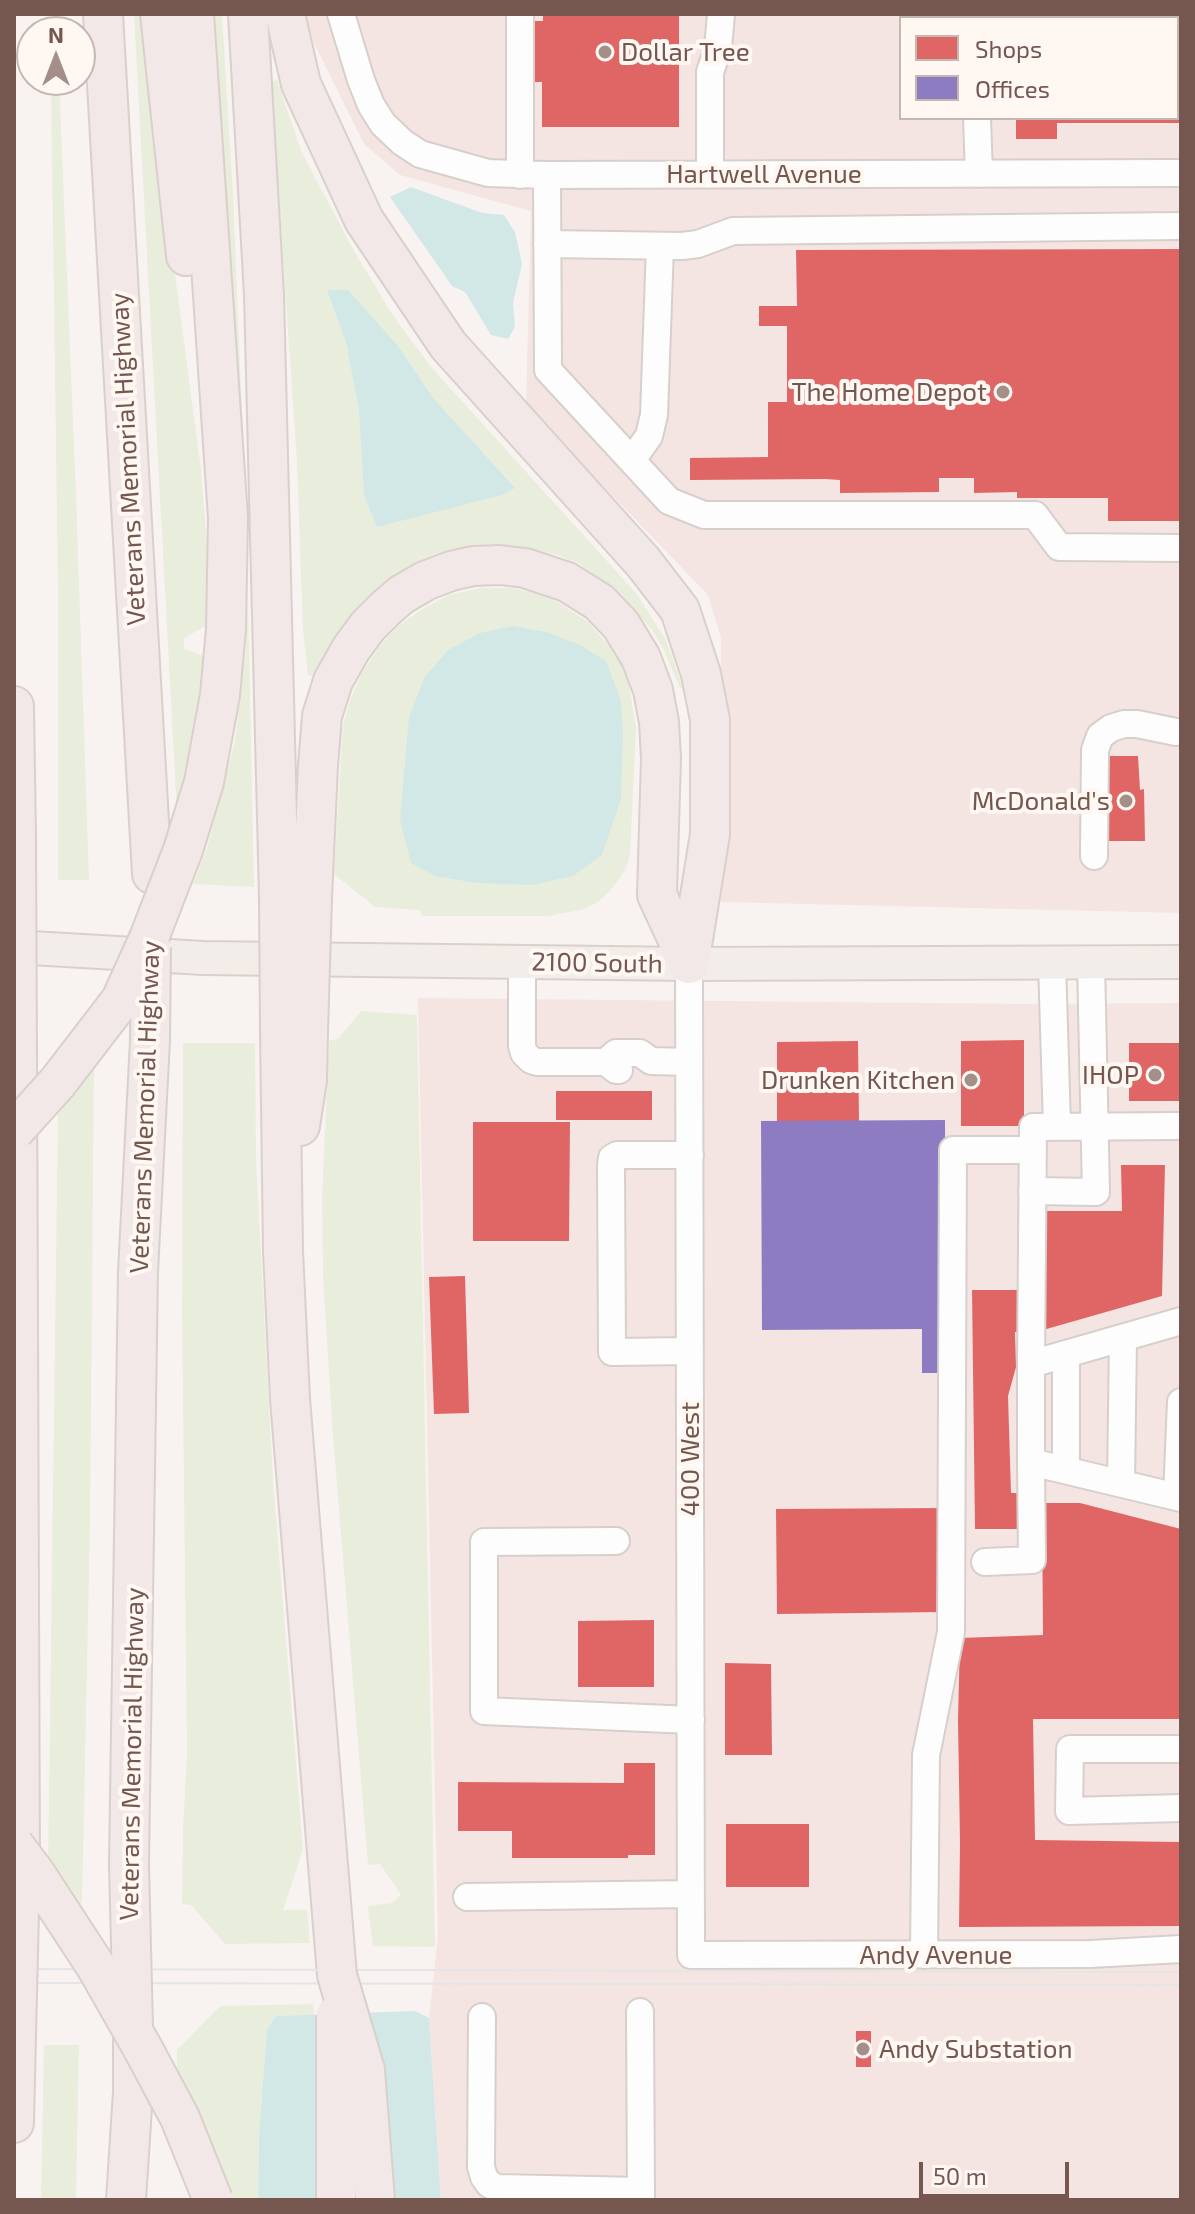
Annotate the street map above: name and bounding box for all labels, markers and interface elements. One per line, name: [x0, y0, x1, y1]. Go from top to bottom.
north arrow: [16, 16, 96, 96]
legend: [899, 16, 1179, 120]
text: N: [48, 21, 64, 47]
text: Shops: [975, 34, 1042, 63]
place label: Dollar Tree: [621, 36, 750, 68]
marker: Dollar Tree: [596, 43, 614, 61]
text: Offices: [975, 74, 1050, 103]
street label: Hartwell Avenue: [666, 158, 862, 190]
street label: Veterans Memorial Highway: [104, 292, 152, 626]
place label: The Home Depot: [791, 376, 987, 408]
marker: The Home Depot: [994, 383, 1012, 401]
place label: McDonald's: [972, 785, 1110, 817]
marker: McDonald's: [1117, 792, 1135, 810]
street label: Veterans Memorial Highway: [124, 940, 166, 1274]
street label: 2100 South: [531, 946, 663, 980]
place label: IHOP: [1082, 1059, 1139, 1091]
place label: Drunken Kitchen: [761, 1064, 955, 1096]
marker: IHOP: [1146, 1066, 1164, 1084]
marker: Drunken Kitchen: [962, 1071, 980, 1089]
street label: 400 West: [674, 1402, 706, 1516]
street label: Veterans Memorial Highway: [113, 1587, 151, 1921]
street label: Andy Avenue: [860, 1939, 1012, 1971]
place label: Andy Substation: [879, 2033, 1073, 2065]
marker: Andy Substation: [854, 2040, 872, 2058]
scale bar: [923, 2146, 1073, 2196]
text: 50 m: [933, 2161, 987, 2190]

